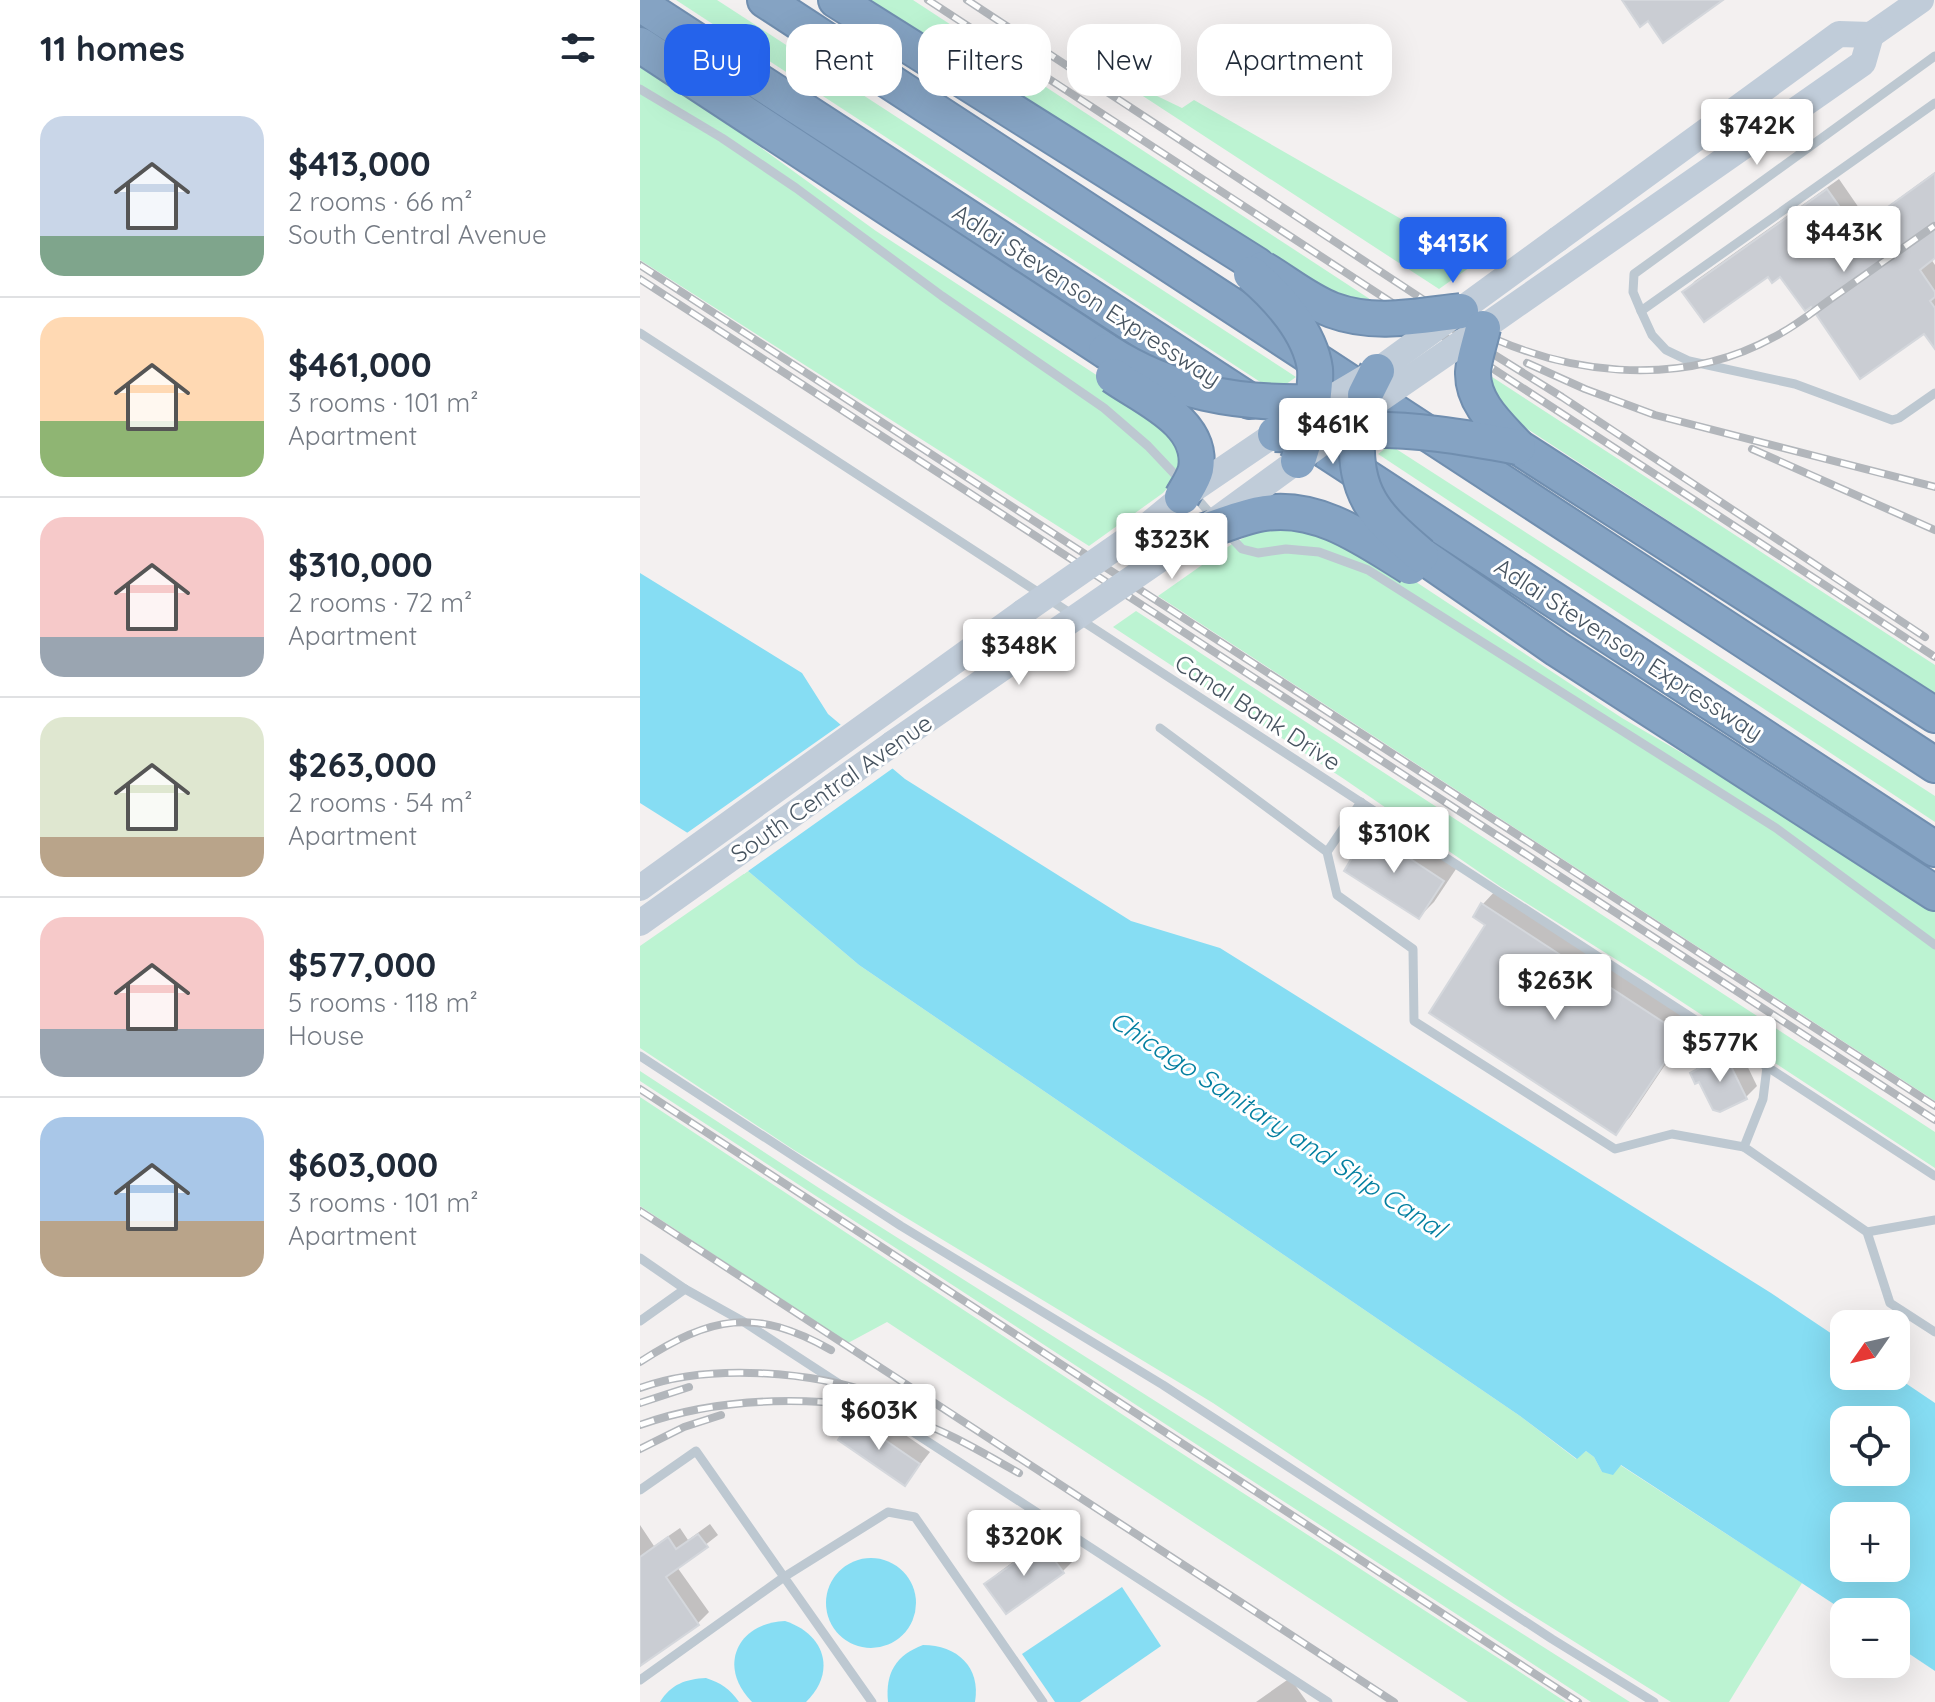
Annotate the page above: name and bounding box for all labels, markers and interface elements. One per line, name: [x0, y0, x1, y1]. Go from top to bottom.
chip: Buy: [664, 24, 770, 96]
chip: Rent: [786, 24, 902, 96]
chip: Filters: [918, 24, 1051, 96]
chip: New: [1067, 24, 1181, 96]
chip: Apartment: [1197, 24, 1392, 96]
icon: filters: [556, 26, 600, 70]
text: 11 homes: [40, 27, 185, 70]
pin: $742K: [1701, 99, 1813, 167]
text: $742K: [1719, 108, 1795, 141]
text: $413,000: [288, 142, 431, 185]
icon: home: [104, 148, 200, 244]
text: 2 rooms · 66 m²: [288, 185, 473, 218]
street label: Adlai Stevenson Expressway: [947, 197, 1227, 393]
pin: $443K: [1788, 206, 1900, 274]
text: $443K: [1805, 215, 1883, 248]
pin: $413K: [1397, 217, 1509, 285]
text: South Central Avenue: [288, 218, 547, 251]
text: $413K: [1417, 226, 1489, 259]
text: $461,000: [288, 343, 432, 386]
icon: home: [104, 349, 200, 445]
text: 3 rooms · 101 m²: [288, 386, 479, 419]
pin: $461K: [1277, 398, 1389, 466]
text: $461K: [1297, 407, 1369, 440]
text: Apartment: [288, 419, 417, 452]
pin: $323K: [1116, 513, 1228, 581]
text: $323K: [1134, 522, 1210, 555]
text: $310,000: [288, 543, 433, 586]
icon: home: [104, 549, 200, 645]
street label: Adlai Stevenson Expressway: [1489, 551, 1769, 747]
text: 2 rooms · 72 m²: [288, 586, 472, 619]
text: Apartment: [288, 619, 417, 652]
pin: $348K: [963, 619, 1075, 687]
text: $348K: [981, 628, 1057, 661]
street label: Canal Bank Drive: [1169, 647, 1347, 777]
street label: South Central Avenue: [725, 707, 937, 869]
text: $263,000: [288, 743, 437, 786]
icon: home: [104, 749, 200, 845]
text: 2 rooms · 54 m²: [288, 786, 472, 819]
pin: $310K: [1338, 807, 1450, 875]
text: $310K: [1358, 816, 1430, 849]
text: Apartment: [288, 819, 417, 852]
text: $577,000: [288, 943, 436, 986]
icon: home: [104, 949, 200, 1045]
pin: $263K: [1499, 954, 1611, 1022]
text: $263K: [1517, 963, 1593, 996]
text: 5 rooms · 118 m²: [288, 986, 478, 1019]
water label: Chicago Sanitary and Ship Canal: [1104, 1003, 1454, 1247]
pin: $577K: [1664, 1016, 1776, 1084]
text: House: [288, 1019, 364, 1052]
text: $577K: [1682, 1025, 1758, 1058]
text: $603,000: [288, 1143, 438, 1186]
icon: home: [104, 1149, 200, 1245]
text: 3 rooms · 101 m²: [288, 1186, 479, 1219]
text: Apartment: [288, 1219, 417, 1252]
north arrow: [1830, 1310, 1910, 1390]
map controls: [1830, 1310, 1910, 1678]
pin: $603K: [823, 1384, 935, 1452]
text: $603K: [841, 1393, 917, 1426]
button: locate: [1830, 1406, 1910, 1486]
button: +: [1830, 1502, 1910, 1582]
pin: $320K: [968, 1510, 1080, 1578]
text: $320K: [985, 1519, 1063, 1552]
button: −: [1830, 1598, 1910, 1678]

